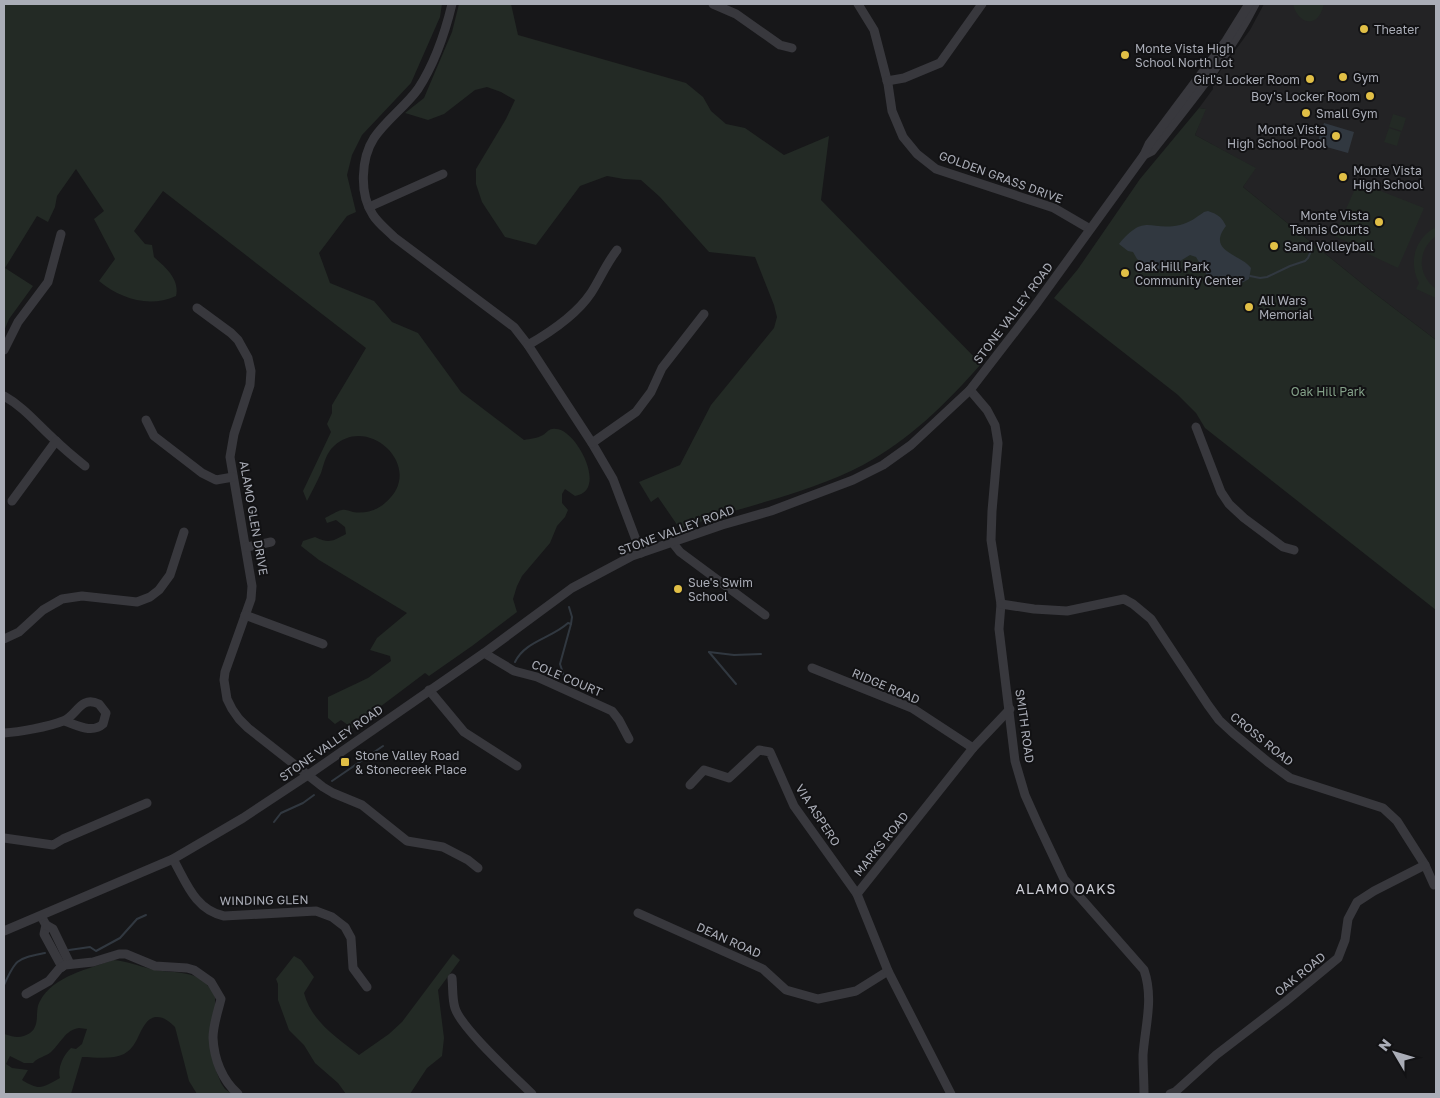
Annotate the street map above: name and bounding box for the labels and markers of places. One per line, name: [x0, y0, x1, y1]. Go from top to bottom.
place label: Theater: [1374, 22, 1419, 37]
marker: Theater: [1358, 23, 1370, 35]
place label: Monte Vista High School North Lot: [1135, 41, 1234, 70]
marker: Monte Vista High School North Lot: [1119, 49, 1131, 61]
place label: Gym: [1353, 70, 1379, 85]
marker: Gym: [1337, 71, 1349, 83]
place label: Girl's Locker Room: [1194, 72, 1300, 87]
marker: Girl's Locker Room: [1304, 73, 1316, 85]
place label: Boy's Locker Room: [1251, 89, 1360, 104]
marker: Boy's Locker Room: [1364, 90, 1376, 102]
place label: Small Gym: [1316, 106, 1378, 121]
marker: Small Gym: [1300, 107, 1312, 119]
place label: Monte Vista High School Pool: [1227, 122, 1326, 151]
marker: Monte Vista High School Pool: [1330, 130, 1342, 142]
place label: Monte Vista High School: [1353, 163, 1423, 192]
marker: Monte Vista High School: [1337, 171, 1349, 183]
place label: Monte Vista Tennis Courts: [1290, 208, 1369, 237]
marker: Monte Vista Tennis Courts: [1373, 216, 1385, 228]
place label: Sand Volleyball: [1284, 239, 1374, 254]
marker: Sand Volleyball: [1268, 240, 1280, 252]
place label: Oak Hill Park Community Center: [1135, 259, 1243, 288]
marker: Oak Hill Park Community Center: [1119, 267, 1131, 279]
place label: All Wars Memorial: [1259, 293, 1313, 322]
marker: All Wars Memorial: [1243, 301, 1255, 313]
place label: Sue's Swim School: [688, 575, 753, 604]
marker: Sue's Swim School: [672, 583, 684, 595]
place label: Stone Valley Road & Stonecreek Place: [355, 748, 467, 777]
marker: Stone Valley Road & Stonecreek Place: [339, 756, 351, 768]

